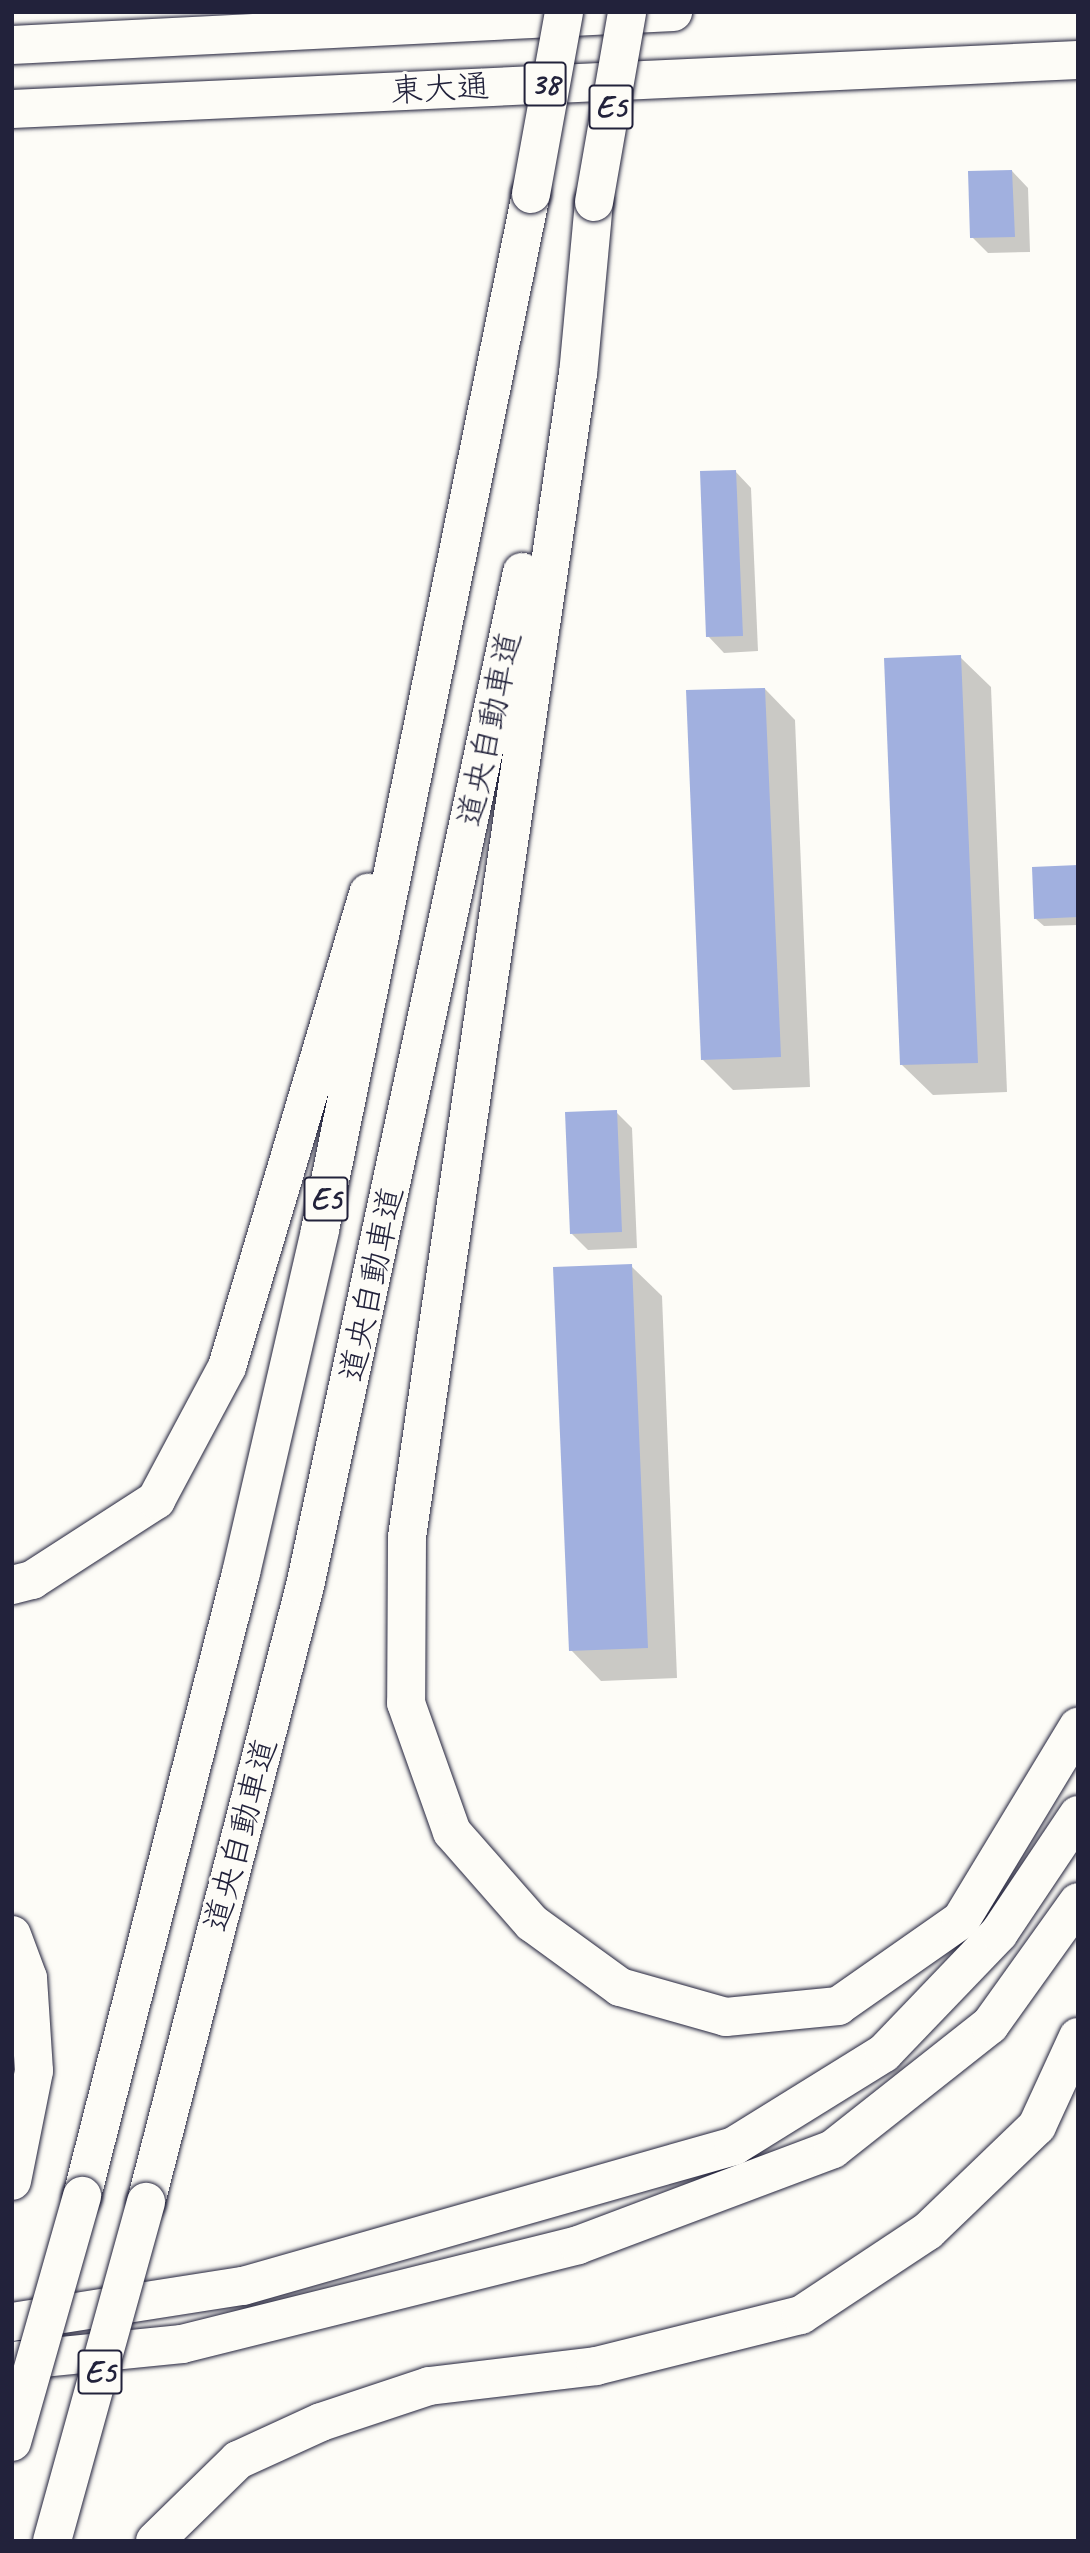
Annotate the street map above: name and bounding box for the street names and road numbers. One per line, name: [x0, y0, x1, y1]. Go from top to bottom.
road number: 38: [522, 56, 568, 112]
street label: 東大通: [390, 67, 490, 111]
road number: E5: [588, 78, 634, 136]
street label: 道央自動車道: [450, 628, 530, 830]
road number: E5: [303, 1170, 349, 1228]
street label: 道央自動車道: [332, 1183, 412, 1385]
street label: 道央自動車道: [196, 1734, 286, 1936]
road number: E5: [77, 2344, 123, 2400]

